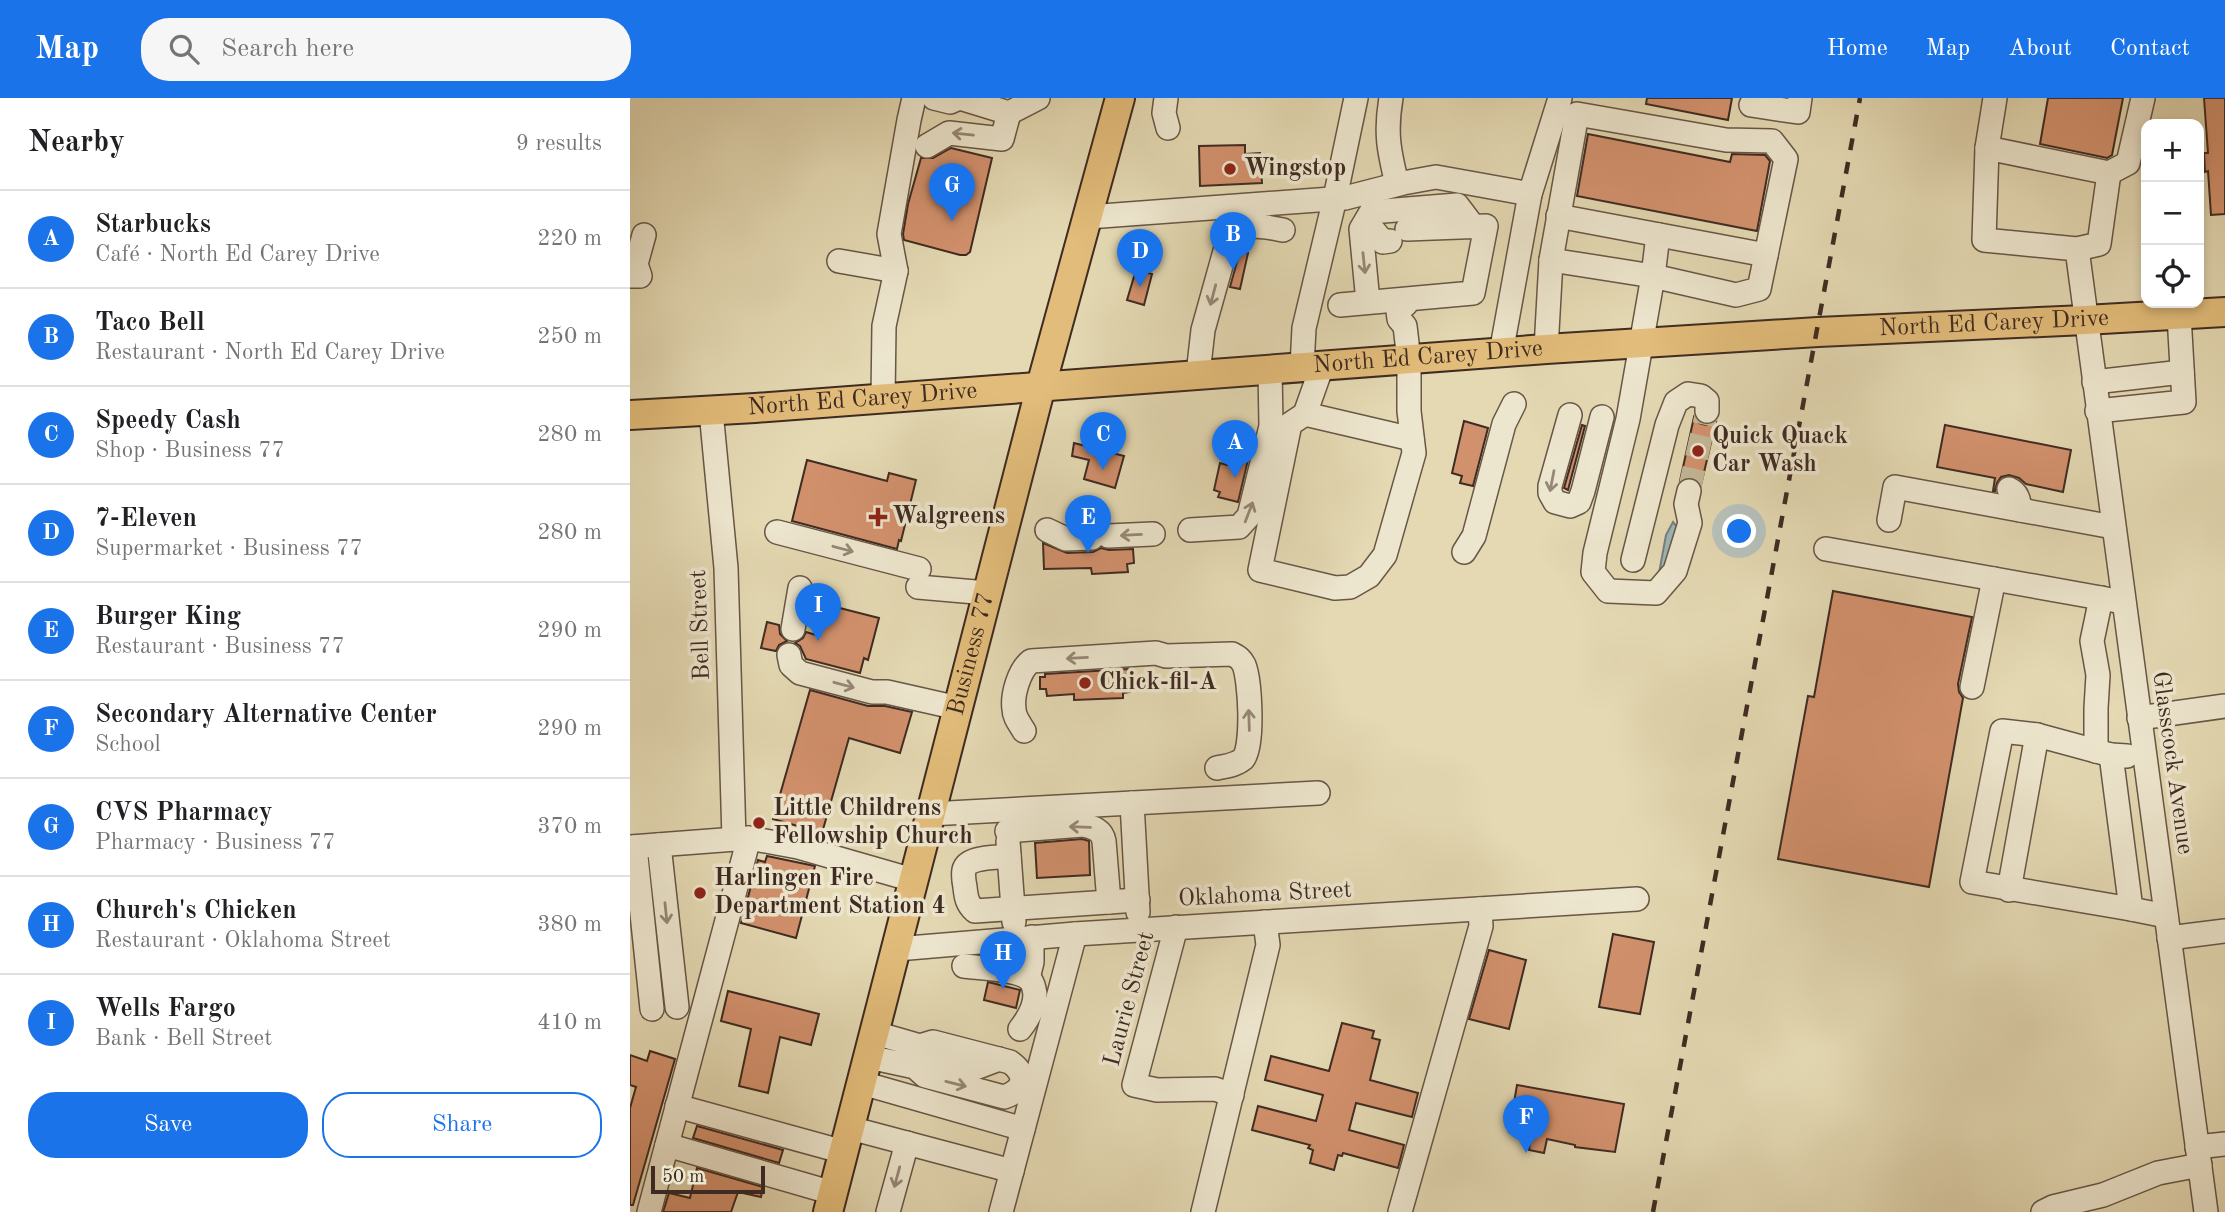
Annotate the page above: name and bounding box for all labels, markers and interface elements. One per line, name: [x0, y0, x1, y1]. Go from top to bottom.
search box: [141, 18, 631, 81]
icon: search: [165, 30, 203, 68]
text: Map: [35, 33, 99, 66]
text: Search here: [221, 36, 354, 62]
text: Home: [1827, 37, 1888, 61]
text: Map: [1926, 37, 1970, 61]
text: About: [2008, 37, 2072, 61]
text: Contact: [2110, 37, 2190, 61]
map controls: [2141, 119, 2204, 308]
button: +: [2141, 119, 2204, 182]
text: Nearby: [28, 128, 125, 158]
one-way arrow: [952, 128, 975, 141]
text: 9 results: [516, 132, 602, 155]
place label: Wingstop: [1244, 157, 1346, 181]
marker: Wingstop: [1222, 161, 1238, 177]
pin: G: [929, 163, 975, 221]
button: −: [2141, 182, 2204, 245]
text: Starbucks: [95, 212, 211, 238]
pin: B: [1210, 212, 1256, 270]
text: A: [42, 227, 60, 250]
text: 220 m: [537, 227, 602, 250]
pin: D: [1117, 229, 1163, 287]
text: Café · North Ed Carey Drive: [95, 243, 380, 266]
button: locate: [2141, 245, 2204, 308]
one-way arrow: [1358, 251, 1371, 273]
one-way arrow: [1205, 284, 1218, 306]
street label: North Ed Carey Drive: [1878, 307, 2110, 341]
text: Taco Bell: [95, 310, 205, 336]
text: B: [43, 325, 59, 348]
text: 250 m: [537, 325, 602, 348]
street label: North Ed Carey Drive: [1312, 337, 1544, 378]
text: Restaurant · North Ed Carey Drive: [95, 341, 445, 364]
street label: North Ed Carey Drive: [747, 379, 978, 421]
text: Speedy Cash: [95, 408, 241, 434]
pin: C: [1080, 412, 1126, 470]
pin: A: [1212, 420, 1258, 478]
text: C: [43, 423, 59, 446]
text: 280 m: [537, 423, 602, 446]
place label: Quick Quack Car Wash: [1712, 425, 1848, 477]
text: Shop · Business 77: [95, 439, 285, 462]
marker: Quick Quack Car Wash: [1690, 443, 1706, 459]
one-way arrow: [1545, 469, 1558, 491]
pin: E: [1065, 495, 1111, 553]
one-way arrow: [1244, 501, 1256, 523]
place label: Walgreens: [892, 505, 1005, 529]
text: 7-Eleven: [95, 506, 197, 532]
marker: Walgreens: [870, 509, 886, 525]
your location: [1722, 514, 1756, 548]
text: D: [42, 521, 60, 544]
text: 280 m: [537, 521, 602, 544]
one-way arrow: [1120, 529, 1142, 542]
text: Supermarket · Business 77: [95, 537, 363, 560]
one-way arrow: [831, 543, 854, 556]
street label: Bell Street: [687, 569, 715, 681]
pin: I: [795, 583, 841, 641]
street label: Business 77: [945, 590, 999, 718]
text: Burger King: [95, 604, 241, 630]
text: E: [43, 619, 59, 642]
text: 290 m: [537, 619, 602, 642]
text: Restaurant · Business 77: [95, 635, 345, 658]
one-way arrow: [1066, 652, 1089, 665]
street label: Glasscock Avenue: [2147, 670, 2197, 856]
place label: Chick-fil-A: [1099, 671, 1217, 695]
marker: Chick-fil-A: [1077, 675, 1093, 691]
one-way arrow: [833, 679, 855, 692]
text: Secondary Alternative Center: [95, 702, 437, 728]
one-way arrow: [1242, 708, 1256, 731]
text: F: [43, 717, 59, 740]
text: 290 m: [537, 717, 602, 740]
text: School: [95, 733, 161, 756]
place label: Little Childrens Fellowship Church: [773, 797, 973, 849]
text: CVS Pharmacy: [95, 800, 273, 826]
text: G: [43, 815, 59, 838]
text: 370 m: [537, 815, 602, 838]
marker: Little Childrens Fellowship Church: [751, 815, 767, 831]
one-way arrow: [1069, 820, 1092, 834]
text: Pharmacy · Business 77: [95, 831, 336, 854]
place label: Harlingen Fire Department Station 4: [714, 867, 946, 919]
street label: Oklahoma Street: [1178, 878, 1352, 912]
marker: Harlingen Fire Department Station 4: [692, 885, 708, 901]
text: Church's Chicken: [95, 898, 297, 924]
one-way arrow: [660, 901, 673, 924]
text: H: [42, 913, 60, 936]
text: 380 m: [537, 913, 602, 936]
text: Restaurant · Oklahoma Street: [95, 929, 391, 952]
street label: Laurie Street: [1100, 929, 1160, 1069]
pin: H: [980, 931, 1026, 989]
text: Wells Fargo: [95, 996, 236, 1022]
text: I: [46, 1011, 56, 1034]
text: 410 m: [537, 1011, 602, 1034]
text: Bank · Bell Street: [95, 1027, 272, 1050]
one-way arrow: [944, 1078, 967, 1091]
button: Save: [28, 1092, 308, 1158]
button: Share: [322, 1092, 602, 1158]
pin: F: [1503, 1095, 1549, 1153]
scale bar: [651, 1163, 765, 1195]
one-way arrow: [890, 1166, 903, 1188]
text: 50 m: [662, 1168, 704, 1187]

